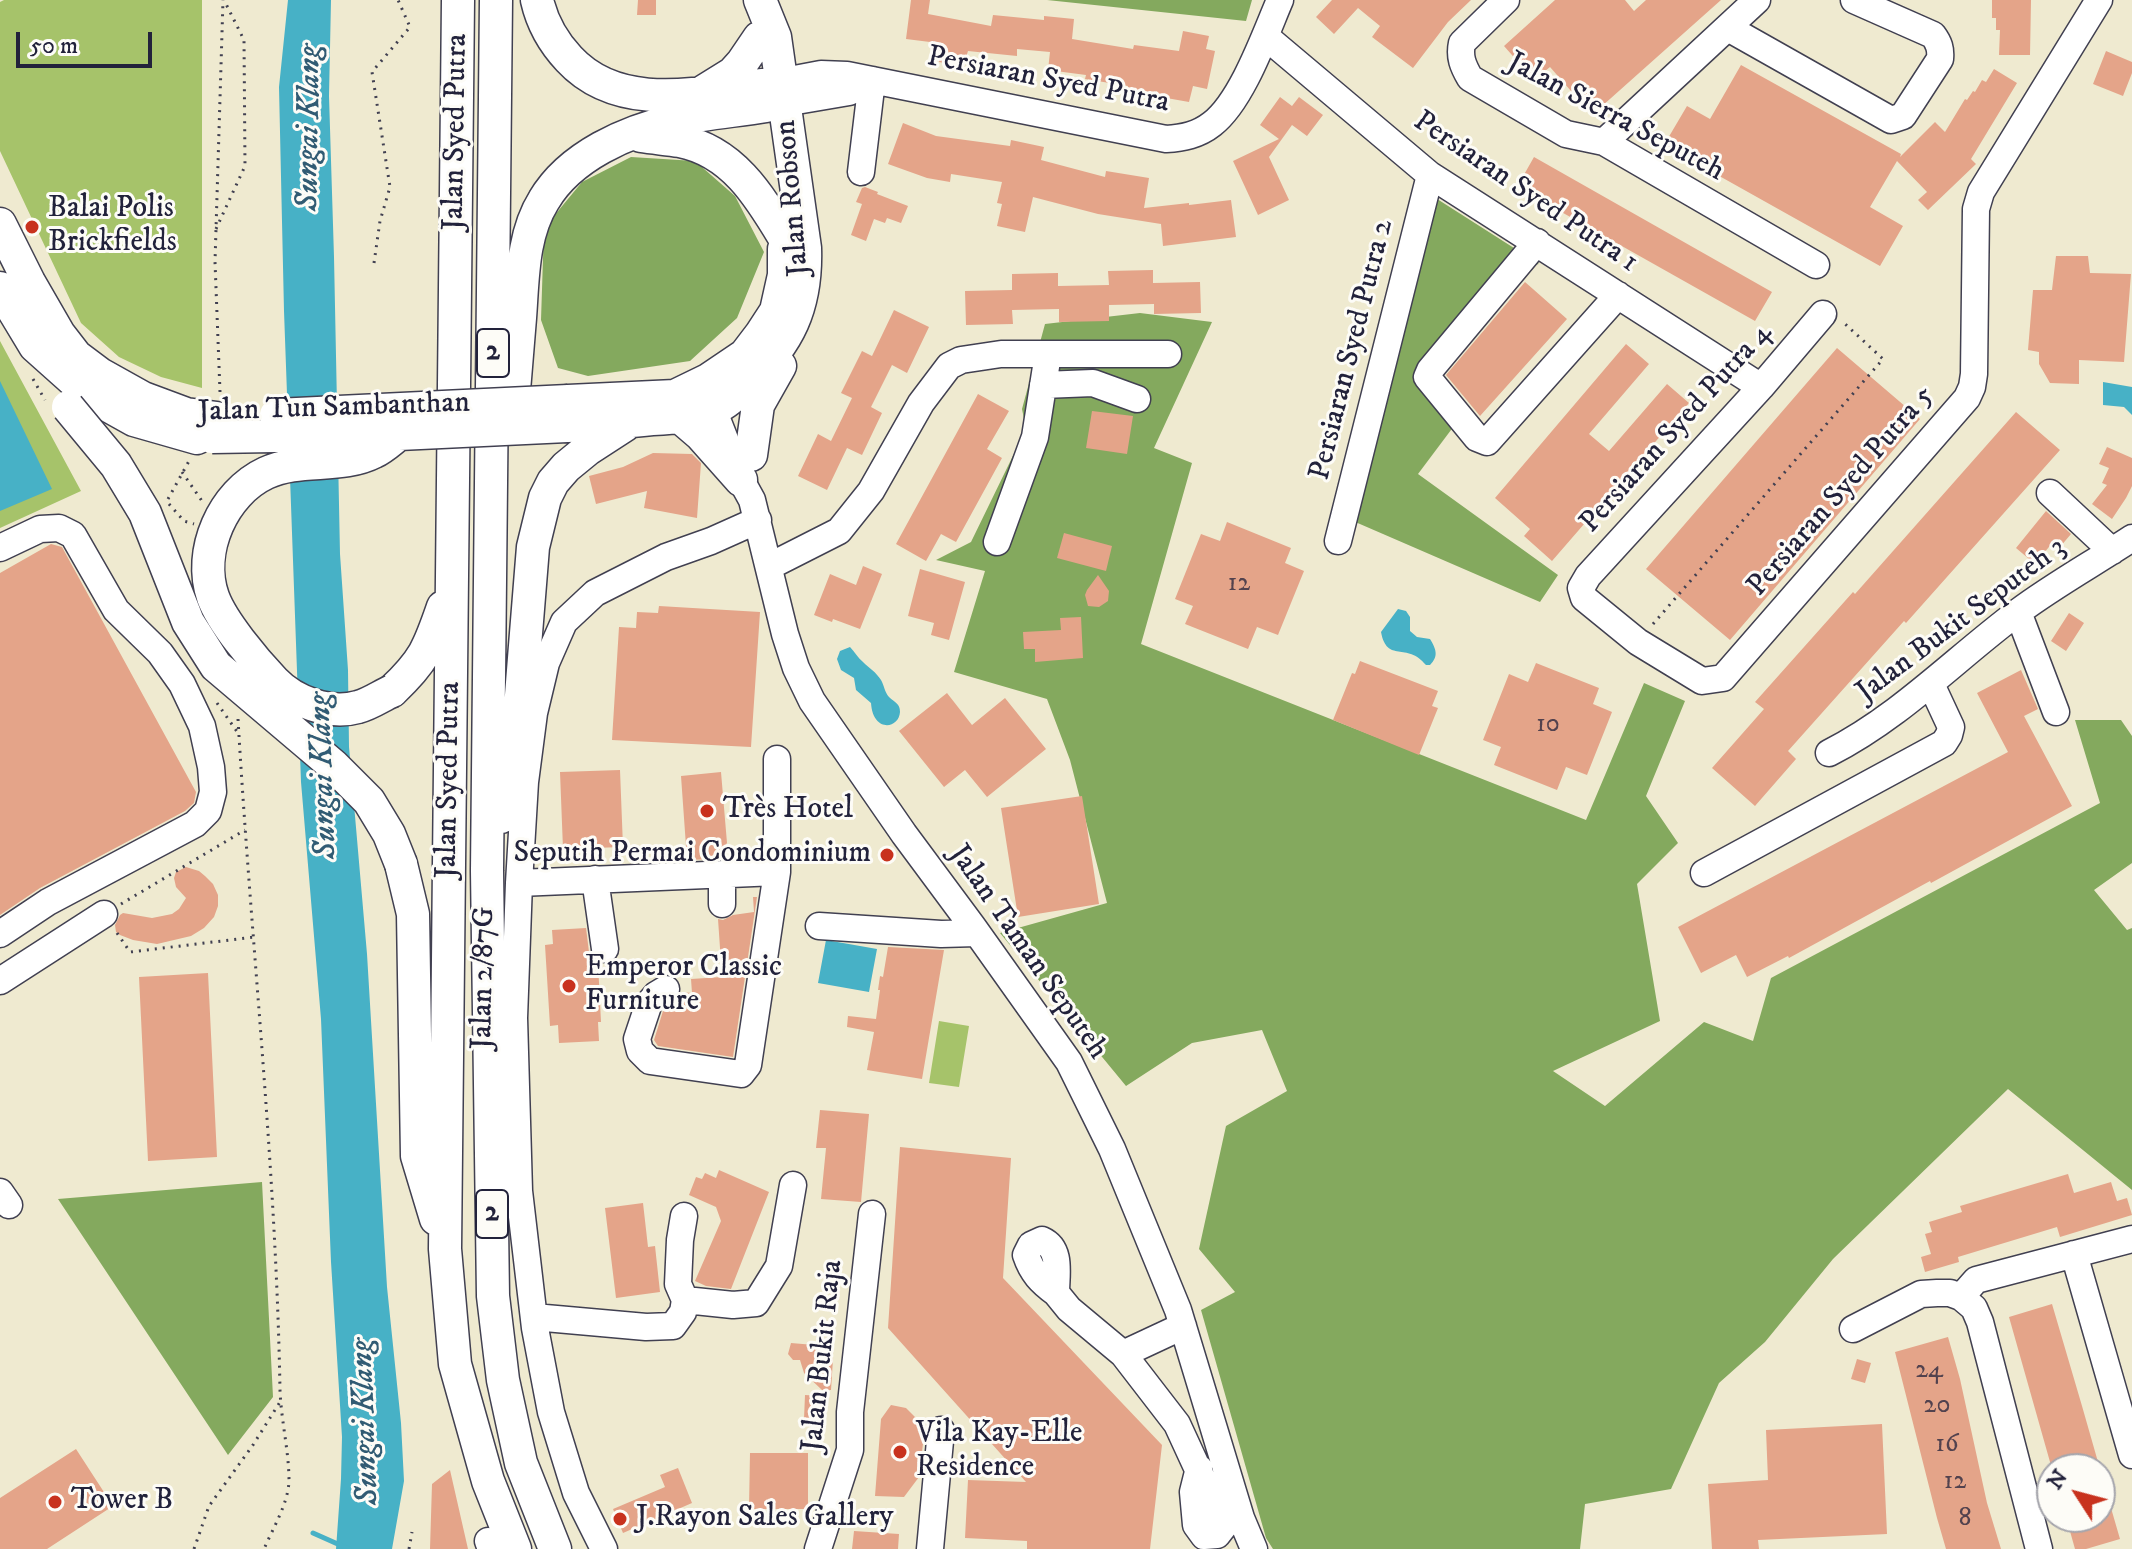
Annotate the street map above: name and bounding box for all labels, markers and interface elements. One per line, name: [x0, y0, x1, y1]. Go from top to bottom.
scale bar: [20, 16, 156, 66]
text: 50 m: [30, 31, 78, 61]
street label: Jalan Syed Putra: [437, 33, 477, 231]
street label: Persiaran Syed Putra: [924, 40, 1172, 122]
water label: Sungai Klang: [290, 44, 332, 212]
street label: Jalan Sierra Seputeh: [1500, 46, 1730, 190]
street label: Persiaran Syed Putra 1: [1406, 104, 1644, 282]
street label: Jalan Robson: [769, 118, 819, 278]
place label: Balai Polis Brickfields: [48, 192, 177, 262]
street label: Persiaran Syed Putra 2: [1303, 216, 1403, 484]
marker: Balai Polis Brickfields: [23, 218, 41, 236]
street label: Persiaran Syed Putra 4: [1573, 317, 1781, 541]
road number: 2: [477, 329, 509, 377]
street label: Persiaran Syed Putra 5: [1741, 379, 1943, 605]
street label: Jalan Tun Sambanthan: [197, 386, 471, 432]
street label: Jalan Bukit Seputeh 3: [1850, 530, 2074, 712]
house number: 12: [1228, 569, 1250, 601]
street label: Jalan Syed Putra: [430, 681, 470, 879]
water label: Sungai Klang: [303, 692, 347, 860]
house number: 10: [1536, 710, 1560, 742]
place label: Très Hotel: [723, 793, 853, 829]
marker: Très Hotel: [698, 802, 716, 820]
place label: Seputih Permai Condominium: [513, 837, 871, 873]
street label: Jalan Taman Seputeh: [940, 839, 1114, 1067]
marker: Seputih Permai Condominium: [878, 846, 896, 864]
street label: Jalan 2/87G: [466, 906, 504, 1050]
place label: Emperor Classic Furniture: [585, 951, 782, 1022]
marker: Emperor Classic Furniture: [560, 977, 578, 995]
road number: 2: [476, 1190, 508, 1238]
street label: Jalan Bukit Raja: [796, 1258, 852, 1454]
water label: Sungai Klang: [345, 1338, 389, 1506]
house number: 24: [1915, 1356, 1943, 1388]
house number: 20: [1924, 1391, 1950, 1423]
place label: Vila Kay-Elle Residence: [916, 1417, 1082, 1488]
house number: 16: [1936, 1430, 1958, 1462]
marker: Vila Kay-Elle Residence: [891, 1443, 909, 1461]
north arrow: [2036, 1453, 2116, 1533]
text: N: [2042, 1465, 2074, 1495]
house number: 12: [1944, 1467, 1966, 1499]
place label: Tower B: [71, 1484, 173, 1520]
marker: Tower B: [46, 1493, 64, 1511]
place label: J.Rayon Sales Gallery: [636, 1501, 894, 1537]
house number: 8: [1958, 1504, 1972, 1536]
marker: J.Rayon Sales Gallery: [611, 1510, 629, 1528]

